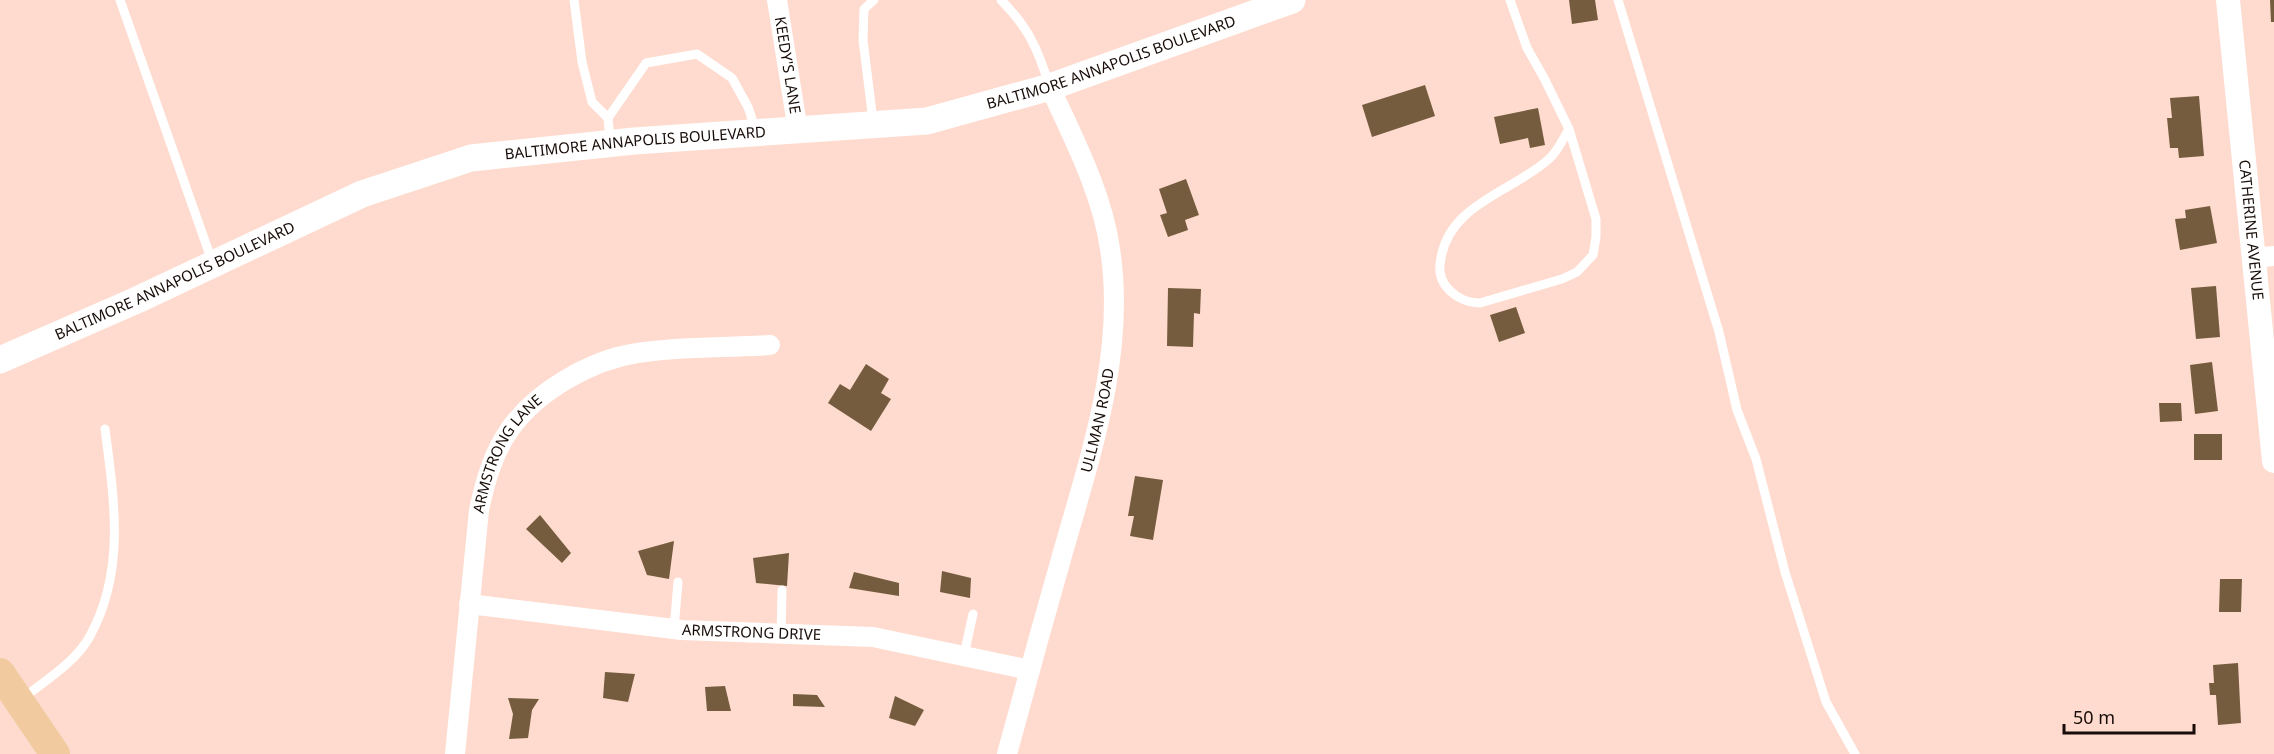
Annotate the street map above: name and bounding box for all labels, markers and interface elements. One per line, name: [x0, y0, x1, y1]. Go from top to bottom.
street label: BALTIMORE ANNAPOLIS BOULEVARD: [984, 10, 1238, 113]
street label: KEEDY'S LANE: [771, 15, 806, 115]
street label: BALTIMORE ANNAPOLIS BOULEVARD: [504, 121, 766, 163]
street label: CATHERINE AVENUE: [2235, 159, 2269, 301]
street label: BALTIMORE ANNAPOLIS BOULEVARD: [51, 216, 298, 344]
street label: ULLMAN ROAD: [1075, 366, 1118, 475]
street label: ARMSTRONG LANE: [468, 389, 546, 515]
street label: ARMSTRONG DRIVE: [681, 619, 821, 644]
scale bar: [2064, 697, 2194, 735]
text: 50 m: [2073, 705, 2115, 729]

